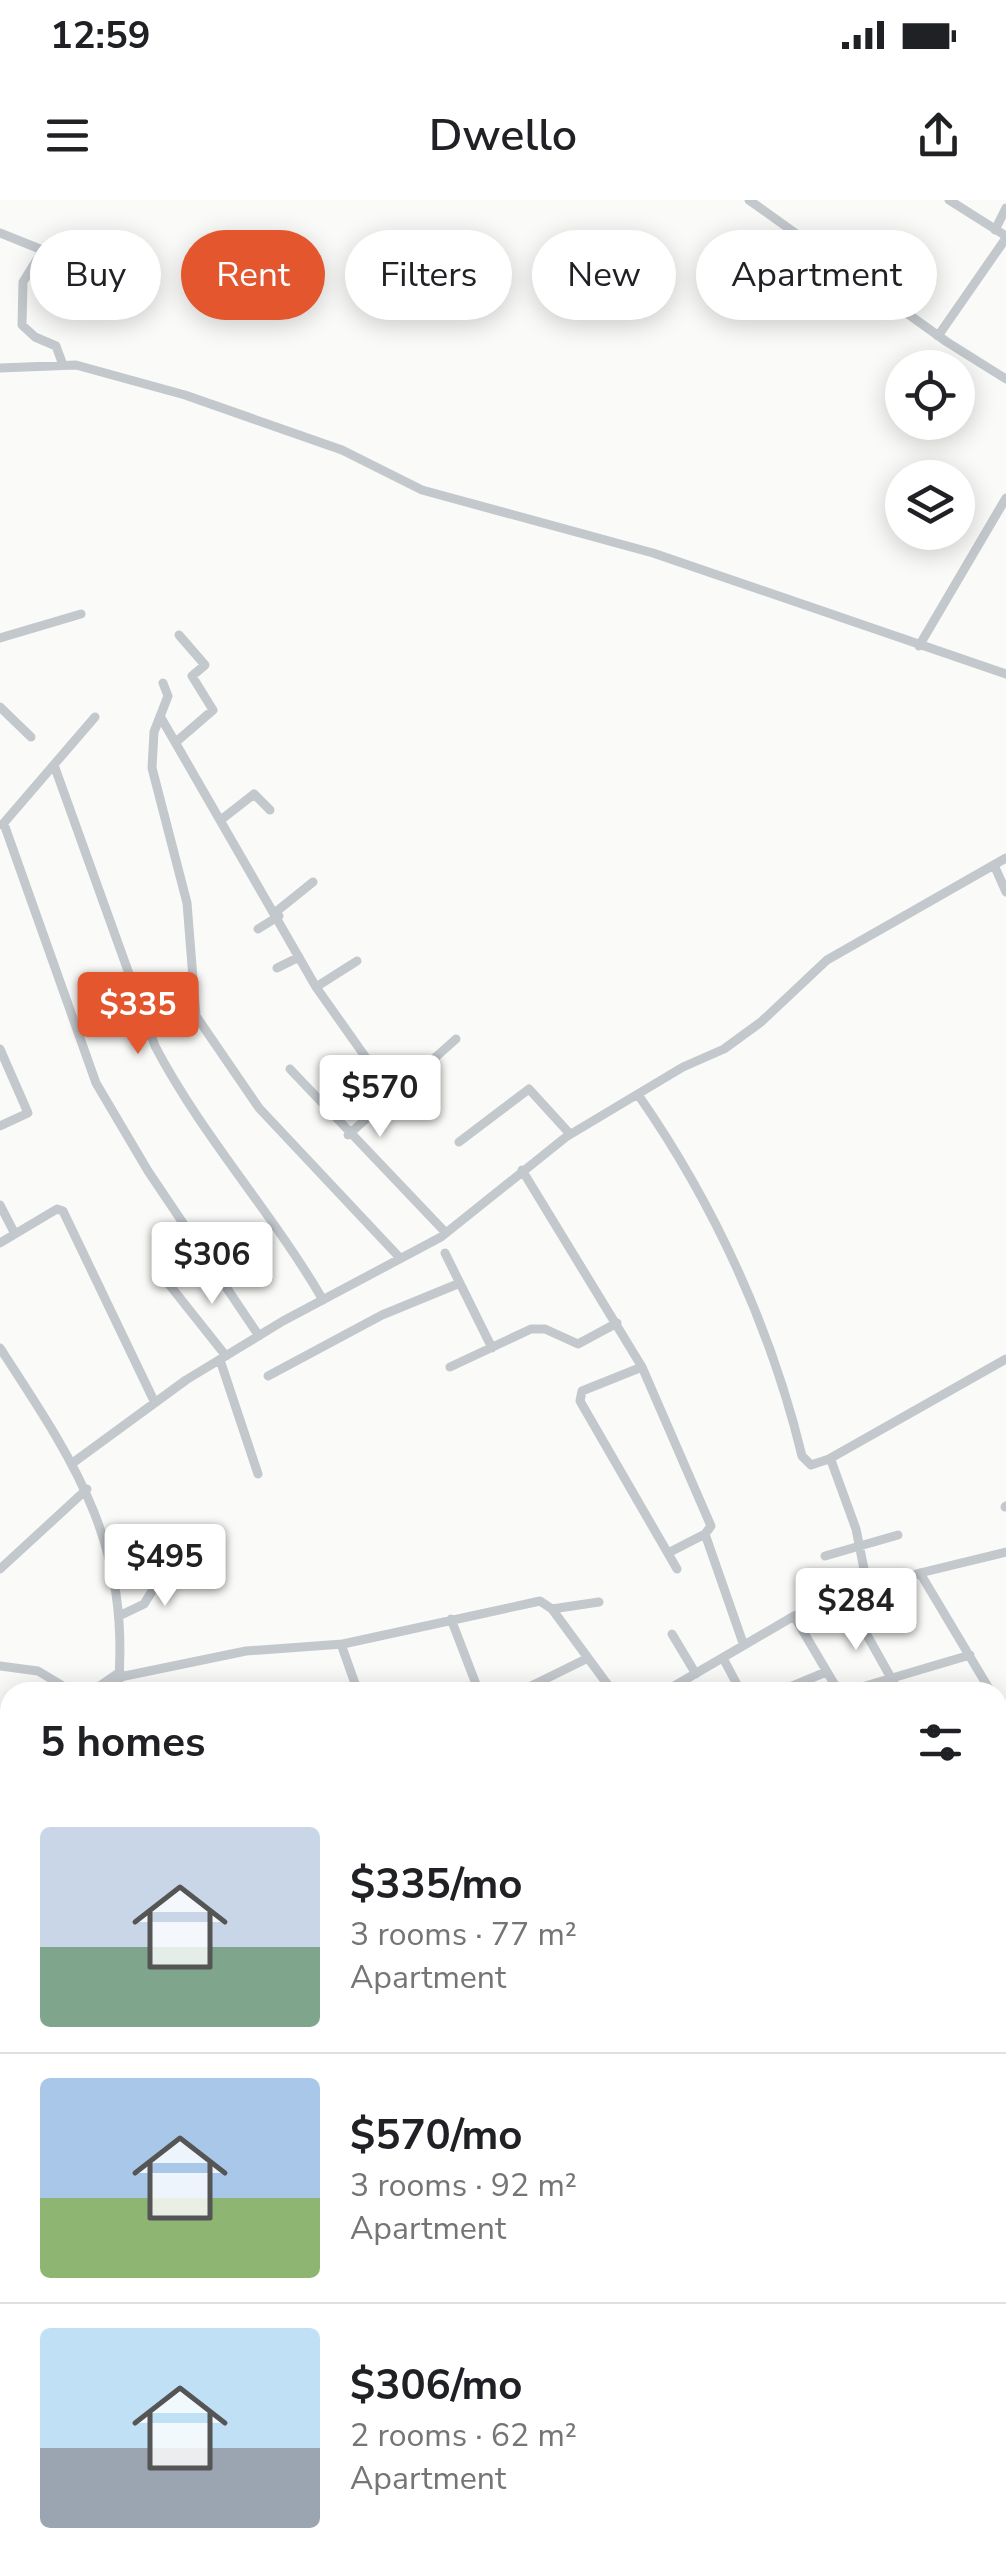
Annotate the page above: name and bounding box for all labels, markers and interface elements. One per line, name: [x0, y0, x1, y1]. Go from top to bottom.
text: 12:59: [50, 10, 151, 61]
text: Dwello: [429, 105, 577, 166]
icon: menu: [40, 108, 95, 163]
icon: share: [911, 108, 966, 163]
chip: Buy: [30, 230, 161, 320]
chip: Rent: [181, 230, 325, 320]
chip: Filters: [345, 230, 512, 320]
chip: New: [532, 230, 676, 320]
chip: Apartment: [696, 230, 937, 320]
map controls: [885, 350, 975, 550]
button: locate: [885, 350, 975, 440]
button: layers: [885, 460, 975, 550]
pin: $335: [79, 972, 197, 1057]
text: $335: [100, 983, 176, 1026]
pin: $570: [321, 1055, 439, 1140]
text: $570: [342, 1066, 418, 1109]
pin: $306: [153, 1222, 271, 1307]
text: $306: [174, 1233, 250, 1276]
pin: $495: [106, 1524, 224, 1609]
text: $495: [127, 1535, 203, 1578]
pin: $284: [797, 1568, 915, 1653]
text: $284: [818, 1579, 894, 1622]
text: 5 homes: [40, 1714, 205, 1771]
icon: filters: [913, 1715, 968, 1770]
text: $335/mo: [350, 1856, 522, 1913]
icon: home: [120, 1867, 240, 1987]
text: 3 rooms · 77 m²: [350, 1913, 577, 1956]
text: Apartment: [350, 1956, 506, 1999]
text: $570/mo: [350, 2107, 522, 2164]
icon: home: [120, 2118, 240, 2238]
text: 3 rooms · 92 m²: [350, 2164, 577, 2207]
text: Apartment: [350, 2207, 506, 2250]
text: $306/mo: [350, 2357, 522, 2414]
icon: home: [120, 2368, 240, 2488]
text: 2 rooms · 62 m²: [350, 2414, 577, 2457]
text: Apartment: [350, 2457, 506, 2500]

